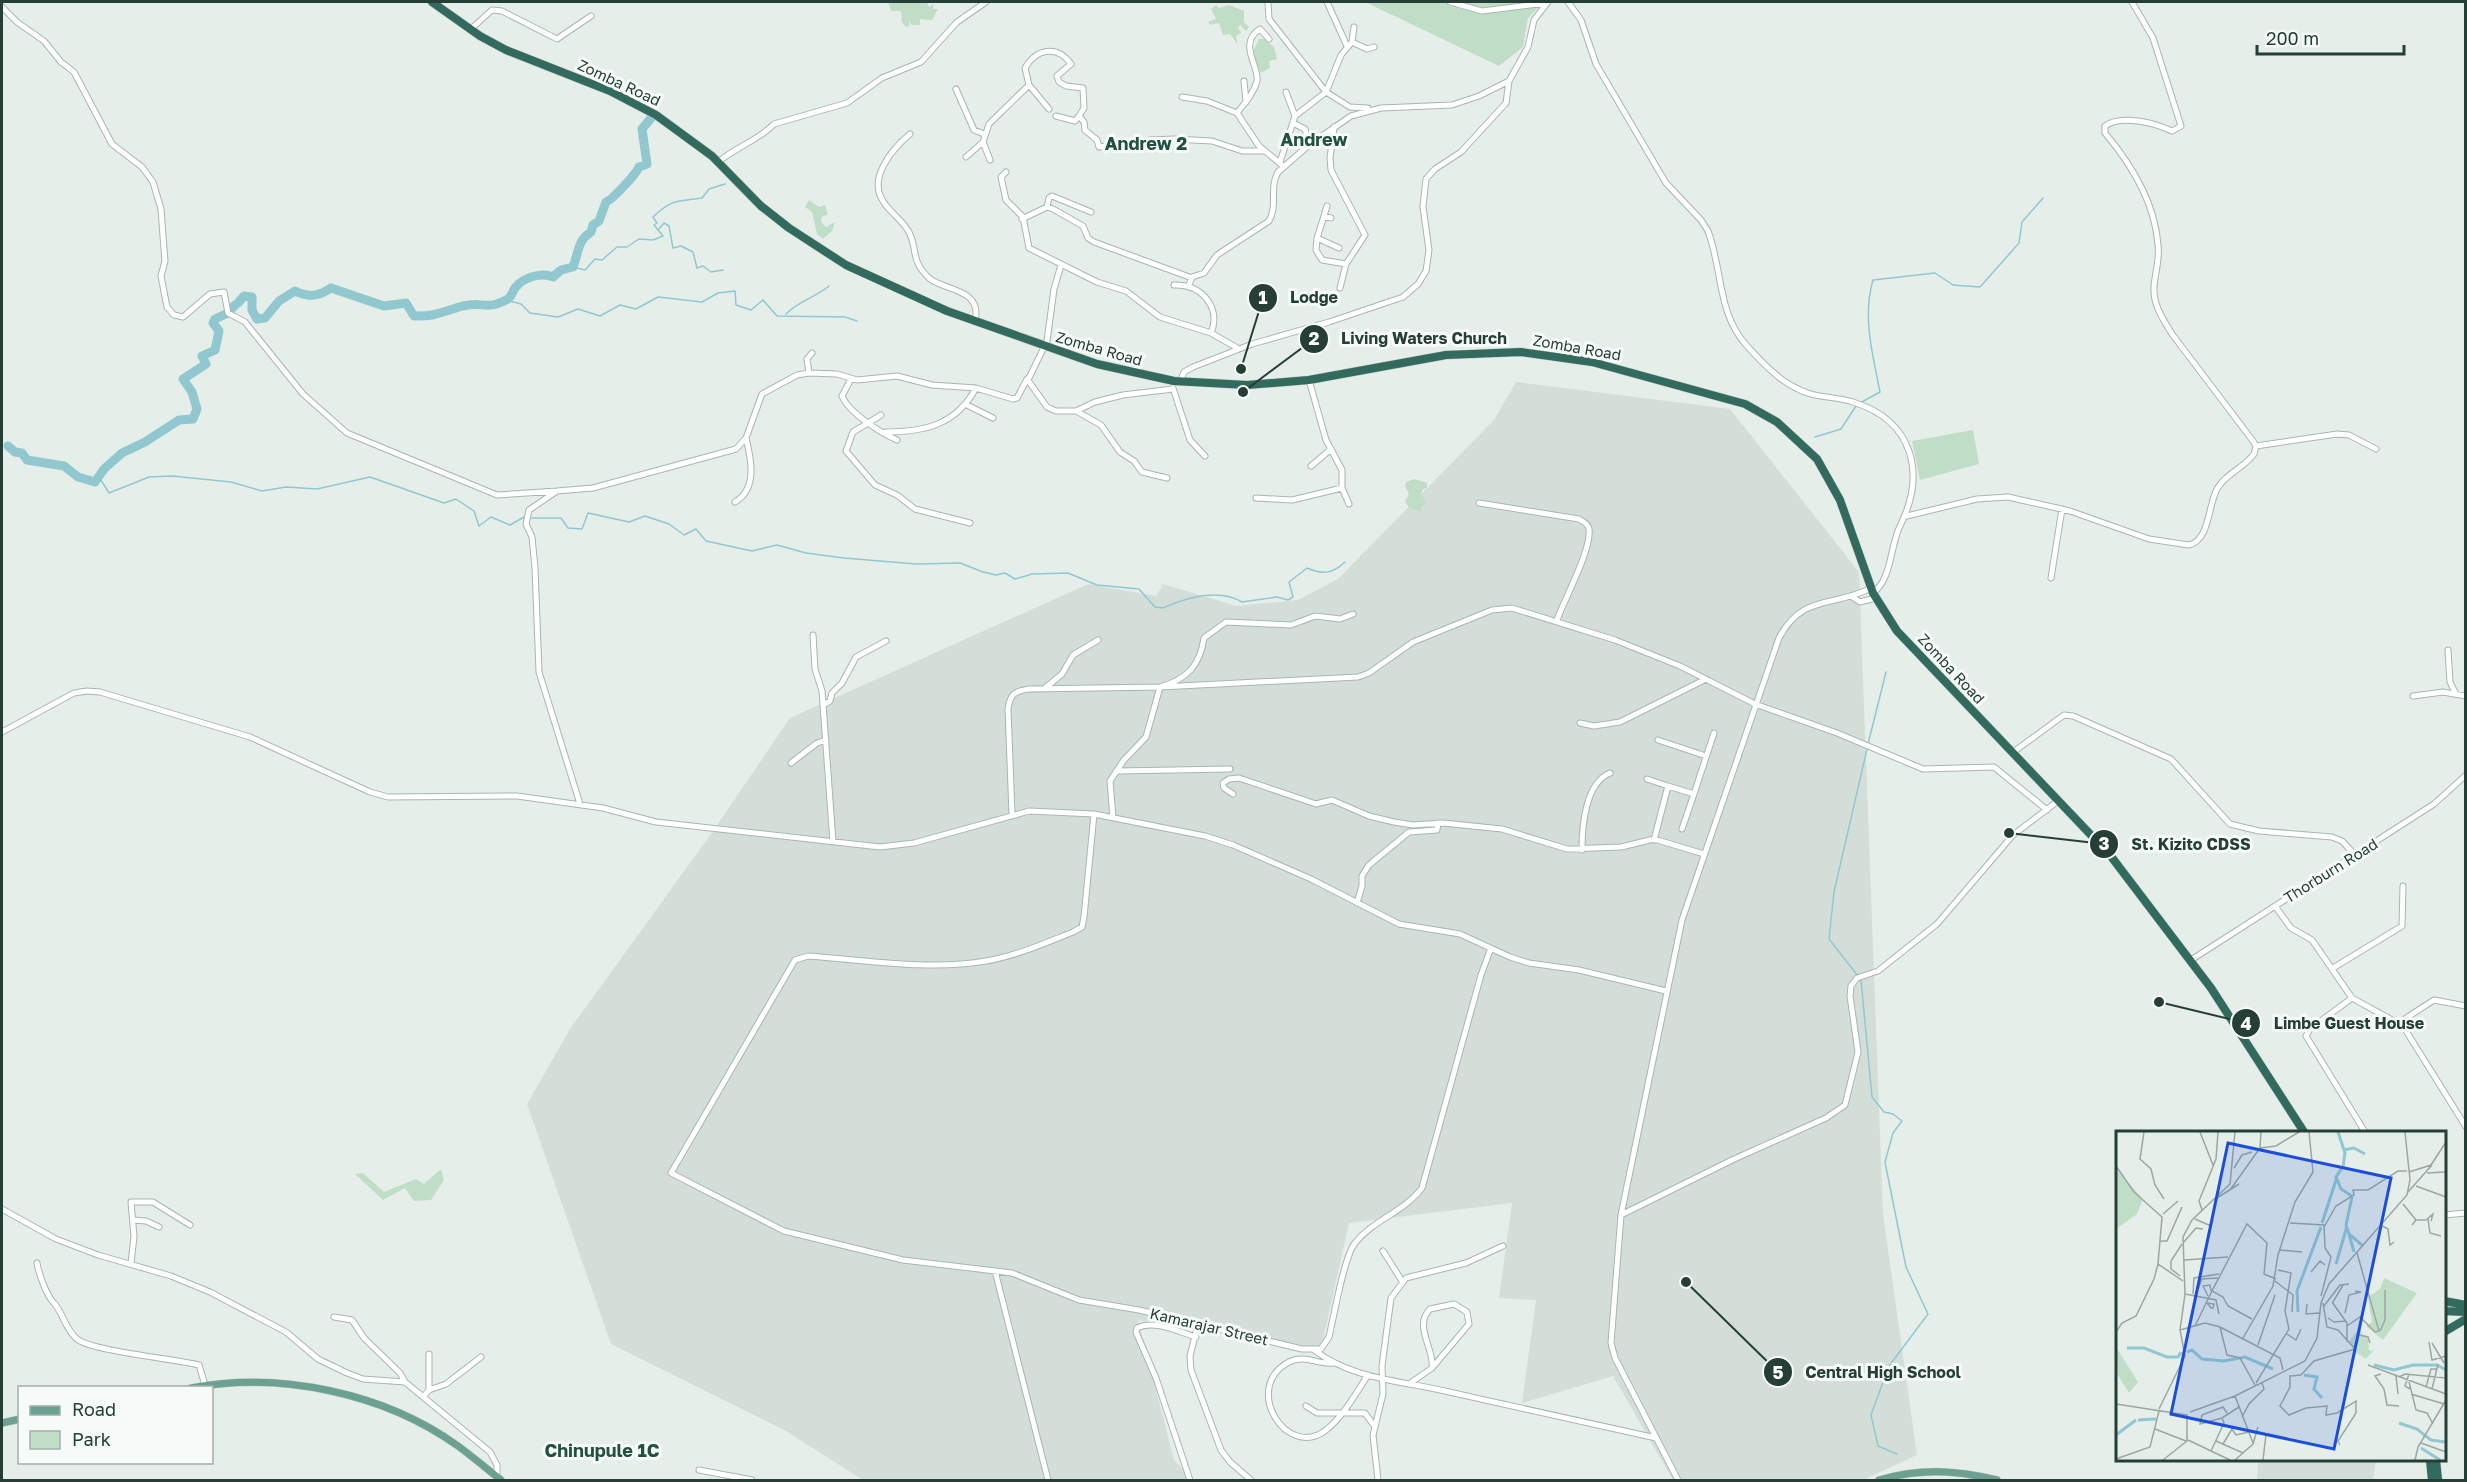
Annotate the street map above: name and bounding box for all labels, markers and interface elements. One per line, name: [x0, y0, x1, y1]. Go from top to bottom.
scale bar: [2257, 18, 2404, 56]
text: 200 m: [2266, 27, 2319, 49]
street label: Zomba Road: [575, 55, 664, 109]
district label: Andrew: [1281, 128, 1348, 150]
district label: Andrew 2: [1105, 132, 1187, 154]
callout: Lodge: [1248, 281, 1350, 315]
text: 1: [1258, 286, 1268, 308]
text: Lodge: [1290, 287, 1338, 307]
callout: Living Waters Church: [1299, 322, 1519, 356]
street label: Zomba Road: [1054, 327, 1145, 369]
text: 2: [1309, 327, 1320, 349]
text: Living Waters Church: [1341, 328, 1507, 348]
street label: Zomba Road: [1532, 330, 1623, 364]
street label: Zomba Road: [1915, 630, 1989, 707]
callout: St. Kizito CDSS: [2089, 827, 2262, 861]
text: 3: [2099, 832, 2110, 854]
text: St. Kizito CDSS: [2131, 834, 2251, 854]
street label: Thorburn Road: [2280, 834, 2381, 906]
callout: Limbe Guest House: [2231, 1006, 2436, 1040]
text: 4: [2240, 1012, 2252, 1034]
text: Limbe Guest House: [2274, 1013, 2424, 1033]
inset map: [2116, 1131, 2446, 1461]
street label: Kamarajar Street: [1148, 1304, 1270, 1348]
callout: Central High School: [1763, 1355, 1973, 1389]
text: 5: [1773, 1361, 1784, 1383]
text: Central High School: [1805, 1362, 1962, 1382]
legend: [18, 1386, 213, 1464]
text: Road: [72, 1398, 116, 1420]
text: Park: [72, 1428, 111, 1450]
district label: Chinupule 1C: [544, 1439, 660, 1461]

